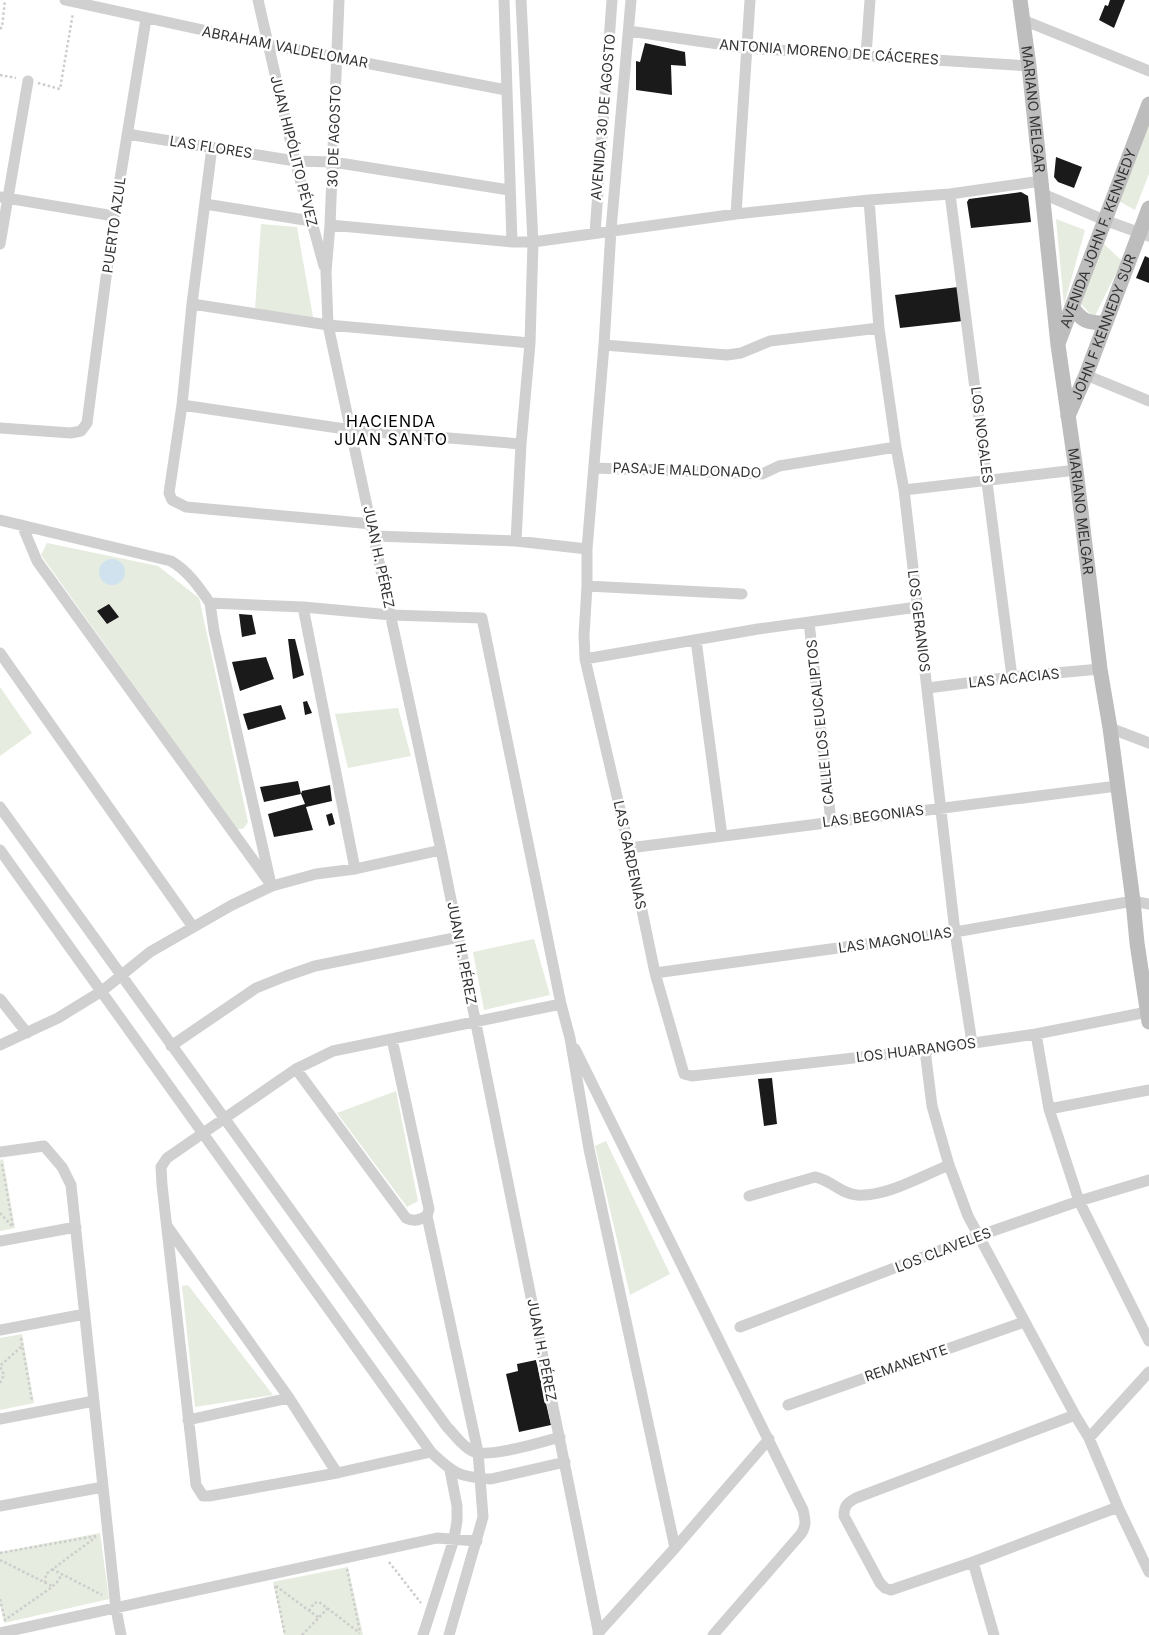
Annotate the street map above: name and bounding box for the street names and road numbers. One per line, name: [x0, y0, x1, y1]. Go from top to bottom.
street label: ABRAHAM VALDELOMAR: [201, 22, 369, 71]
street label: AVENIDA 30 DE AGOSTO: [587, 33, 618, 201]
street label: ANTONIA MORENO DE CÁCERES: [719, 35, 939, 68]
street label: MARIANO MELGAR: [1018, 45, 1049, 173]
street label: JUAN HIPÓLITO PÉVEZ: [267, 73, 322, 228]
street label: 30 DE AGOSTO: [323, 84, 344, 188]
street label: LAS FLORES: [169, 132, 254, 161]
street label: AVENIDA JOHN F. KENNEDY: [1056, 146, 1139, 330]
street label: PUERTO AZUL: [98, 176, 129, 274]
street label: JOHN F KENNEDY SUR: [1067, 252, 1139, 402]
street label: LOS NOGALES: [968, 386, 997, 484]
street label: MARIANO MELGAR: [1065, 447, 1098, 576]
street label: PASAJE MALDONADO: [612, 458, 762, 481]
street label: JUAN H. PÉREZ: [360, 504, 399, 610]
street label: LOS GERANIOS: [905, 569, 934, 673]
street label: CALLE LOS EUCALIPTOS: [802, 638, 837, 806]
street label: LAS ACACIAS: [968, 664, 1060, 691]
street label: LAS GARDENIAS: [611, 799, 650, 911]
street label: LAS BEGONIAS: [821, 801, 925, 830]
street label: JUAN H. PÉREZ: [444, 900, 481, 1006]
street label: LAS MAGNOLIAS: [837, 923, 953, 956]
street label: LOS HUARANGOS: [855, 1034, 977, 1065]
street label: LOS CLAVELES: [892, 1223, 993, 1276]
street label: JUAN H. PÉREZ: [524, 1297, 561, 1403]
street label: REMANENTE: [862, 1340, 950, 1385]

